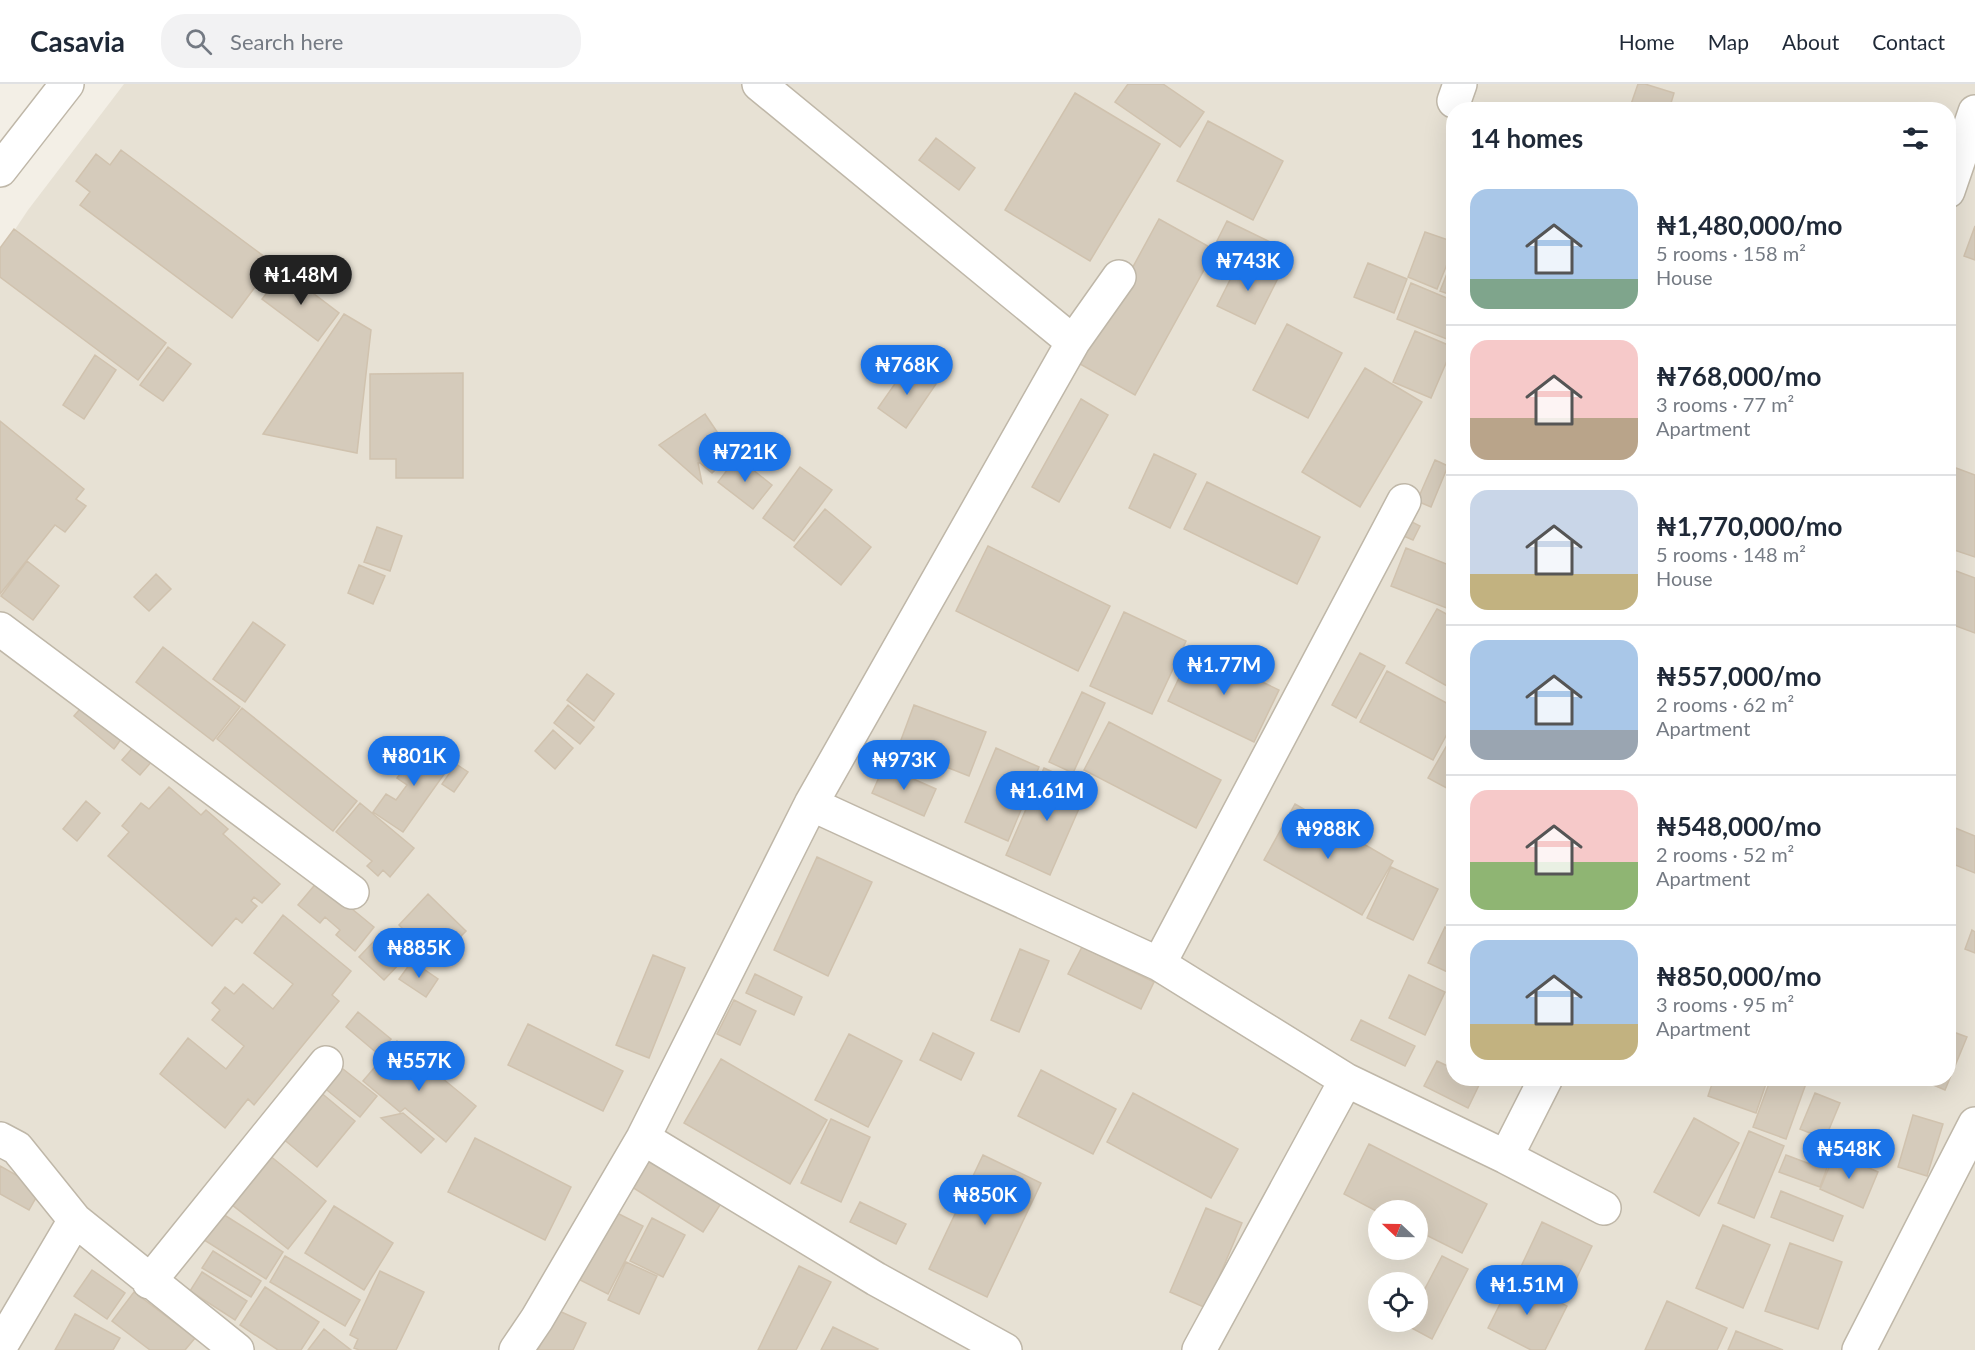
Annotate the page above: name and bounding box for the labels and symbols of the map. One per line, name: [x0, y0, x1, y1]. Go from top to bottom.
pin: ₦743K: [1206, 241, 1290, 292]
pin: ₦1.48M: [252, 255, 350, 306]
pin: ₦768K: [865, 345, 949, 396]
pin: ₦721K: [703, 432, 787, 483]
pin: ₦1.77M: [1175, 645, 1273, 696]
pin: ₦801K: [372, 736, 456, 787]
pin: ₦973K: [862, 740, 946, 791]
pin: ₦1.61M: [998, 771, 1096, 822]
pin: ₦988K: [1286, 809, 1370, 860]
pin: ₦885K: [377, 928, 461, 979]
pin: ₦557K: [377, 1041, 461, 1092]
pin: ₦548K: [1807, 1129, 1891, 1180]
pin: ₦850K: [943, 1175, 1027, 1226]
north arrow: [1368, 1200, 1428, 1260]
pin: ₦1.51M: [1478, 1265, 1576, 1316]

